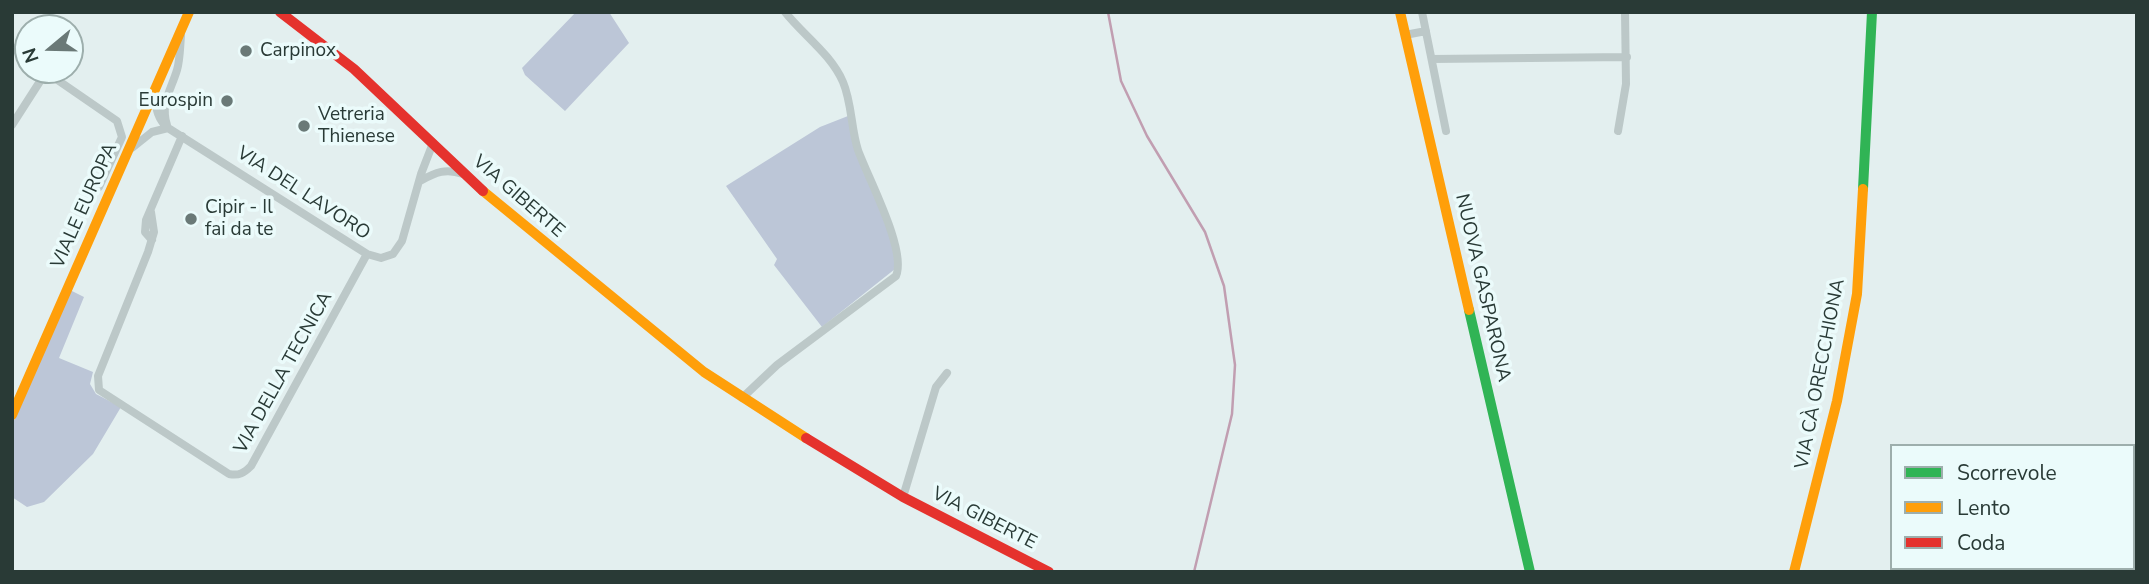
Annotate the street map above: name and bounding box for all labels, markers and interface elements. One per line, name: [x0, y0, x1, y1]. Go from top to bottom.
north arrow: [14, 14, 84, 84]
place label: Carpinox: [260, 40, 336, 62]
marker: Carpinox: [238, 43, 254, 59]
text: N: [16, 44, 46, 66]
place label: Eurospin: [139, 90, 213, 112]
marker: Eurospin: [219, 93, 235, 109]
place label: Vetreria Thienese: [318, 104, 395, 148]
marker: Vetreria Thienese: [296, 118, 312, 134]
street label: VIALE EUROPA: [47, 140, 123, 272]
street label: VIA DEL LAVORO: [232, 142, 374, 246]
street label: VIA GIBERTE: [467, 151, 569, 243]
street label: NUOVA GASPARONA: [1449, 192, 1515, 384]
place label: Cipir - Il fai da te: [205, 197, 273, 241]
marker: Cipir - Il fai da te: [183, 211, 199, 227]
street label: VIA CÀ ORECCHIONA: [1791, 277, 1851, 471]
street label: VIA DELLA TECNICA: [230, 288, 338, 458]
legend: [1890, 444, 2135, 570]
text: Scorrevole: [1957, 459, 2057, 487]
street label: VIA GIBERTE: [928, 483, 1040, 555]
text: Lento: [1957, 494, 2010, 522]
text: Coda: [1957, 529, 2005, 557]

